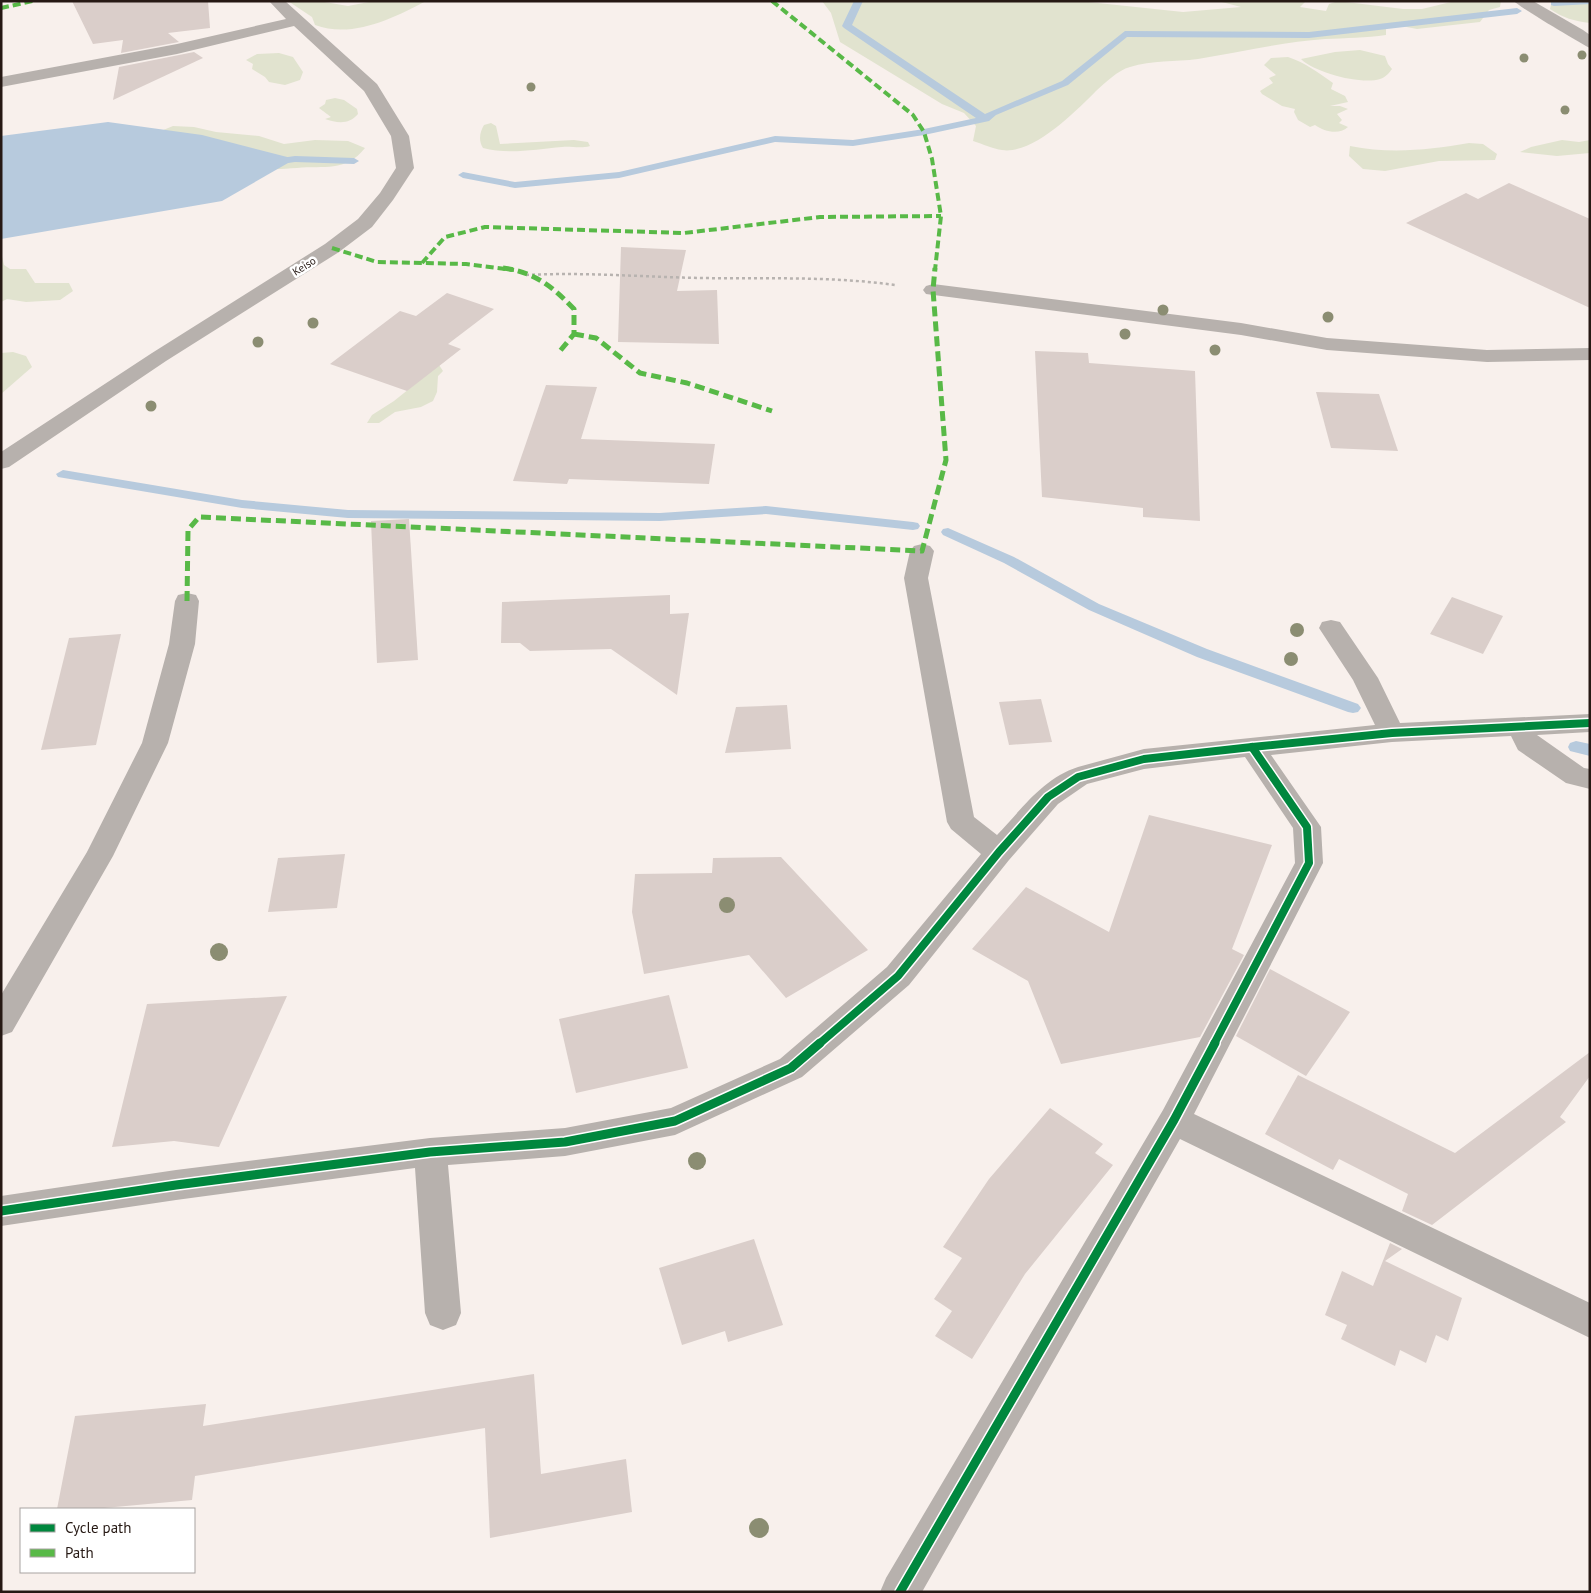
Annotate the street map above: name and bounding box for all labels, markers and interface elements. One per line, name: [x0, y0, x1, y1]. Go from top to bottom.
street label: Keiso: [290, 253, 318, 279]
legend: [20, 1508, 195, 1573]
text: Cycle path: [65, 1518, 131, 1537]
text: Path: [65, 1543, 94, 1562]

